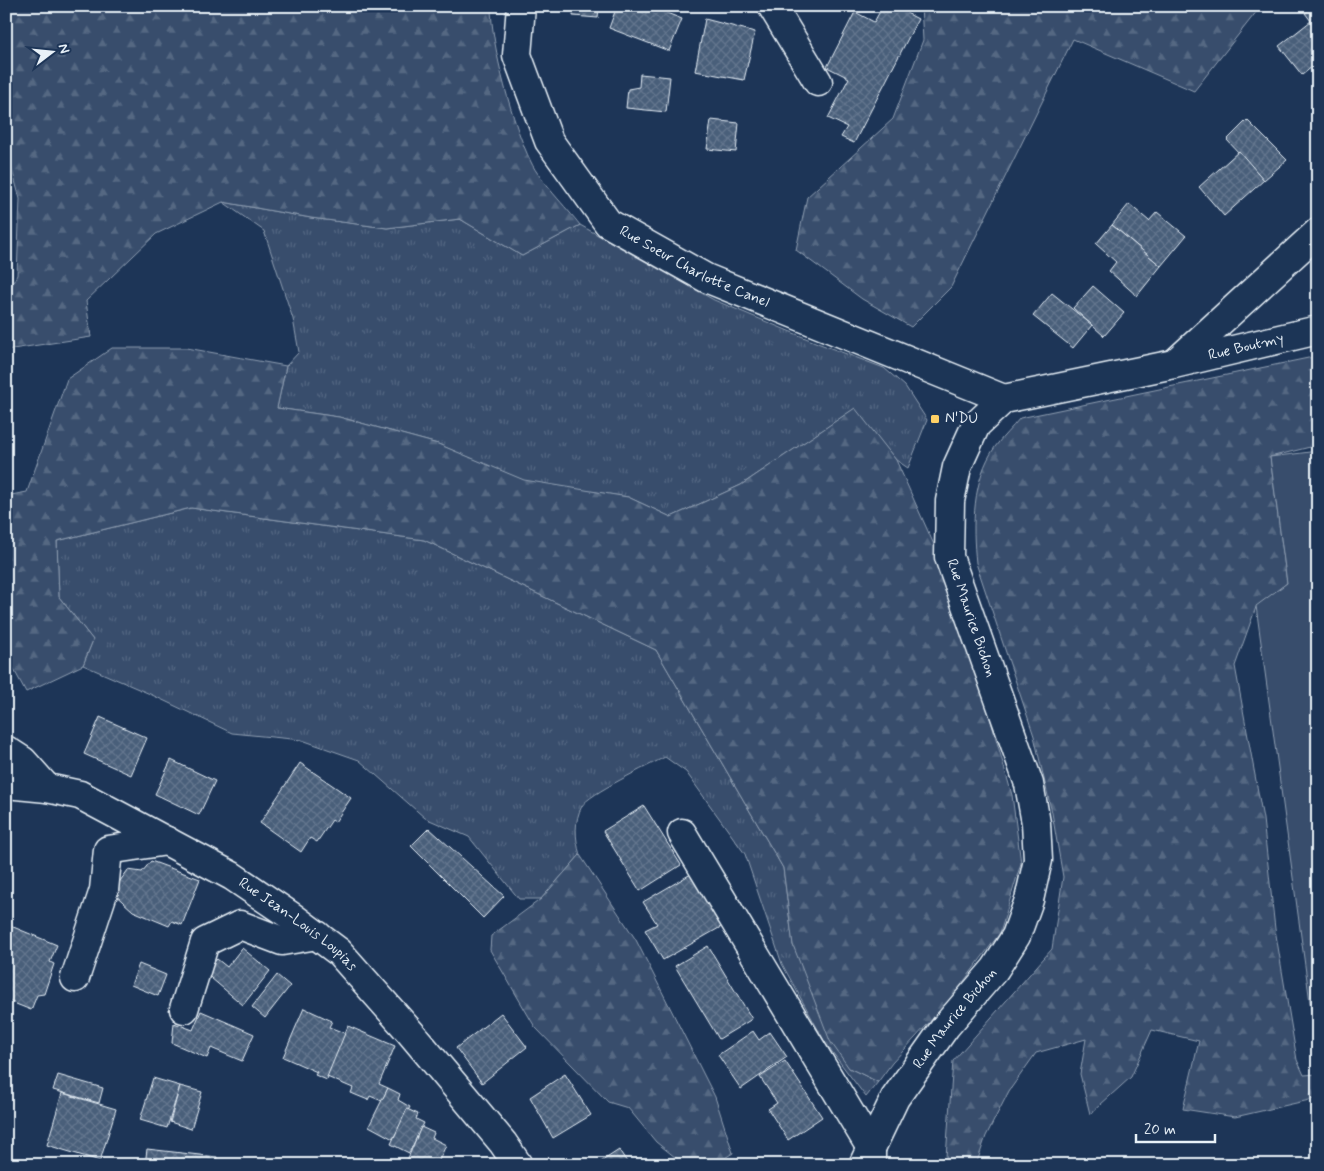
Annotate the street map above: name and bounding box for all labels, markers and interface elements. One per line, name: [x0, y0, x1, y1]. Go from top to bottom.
north arrow: [28, 28, 78, 78]
text: N: [54, 42, 73, 56]
street label: Rue Soeur Charlotte Canel: [615, 221, 772, 313]
street label: Rue Boutmy: [1206, 328, 1286, 366]
place label: N'DU: [945, 409, 978, 429]
marker: N'DU: [929, 413, 941, 425]
street label: Rue Maurice Bichon: [941, 556, 1001, 680]
street label: Rue Jean-Louis Loupias: [234, 873, 362, 976]
street label: Rue Maurice Bichon: [909, 964, 1002, 1073]
scale bar: [1136, 1111, 1215, 1143]
text: 20 m: [1144, 1120, 1176, 1140]

